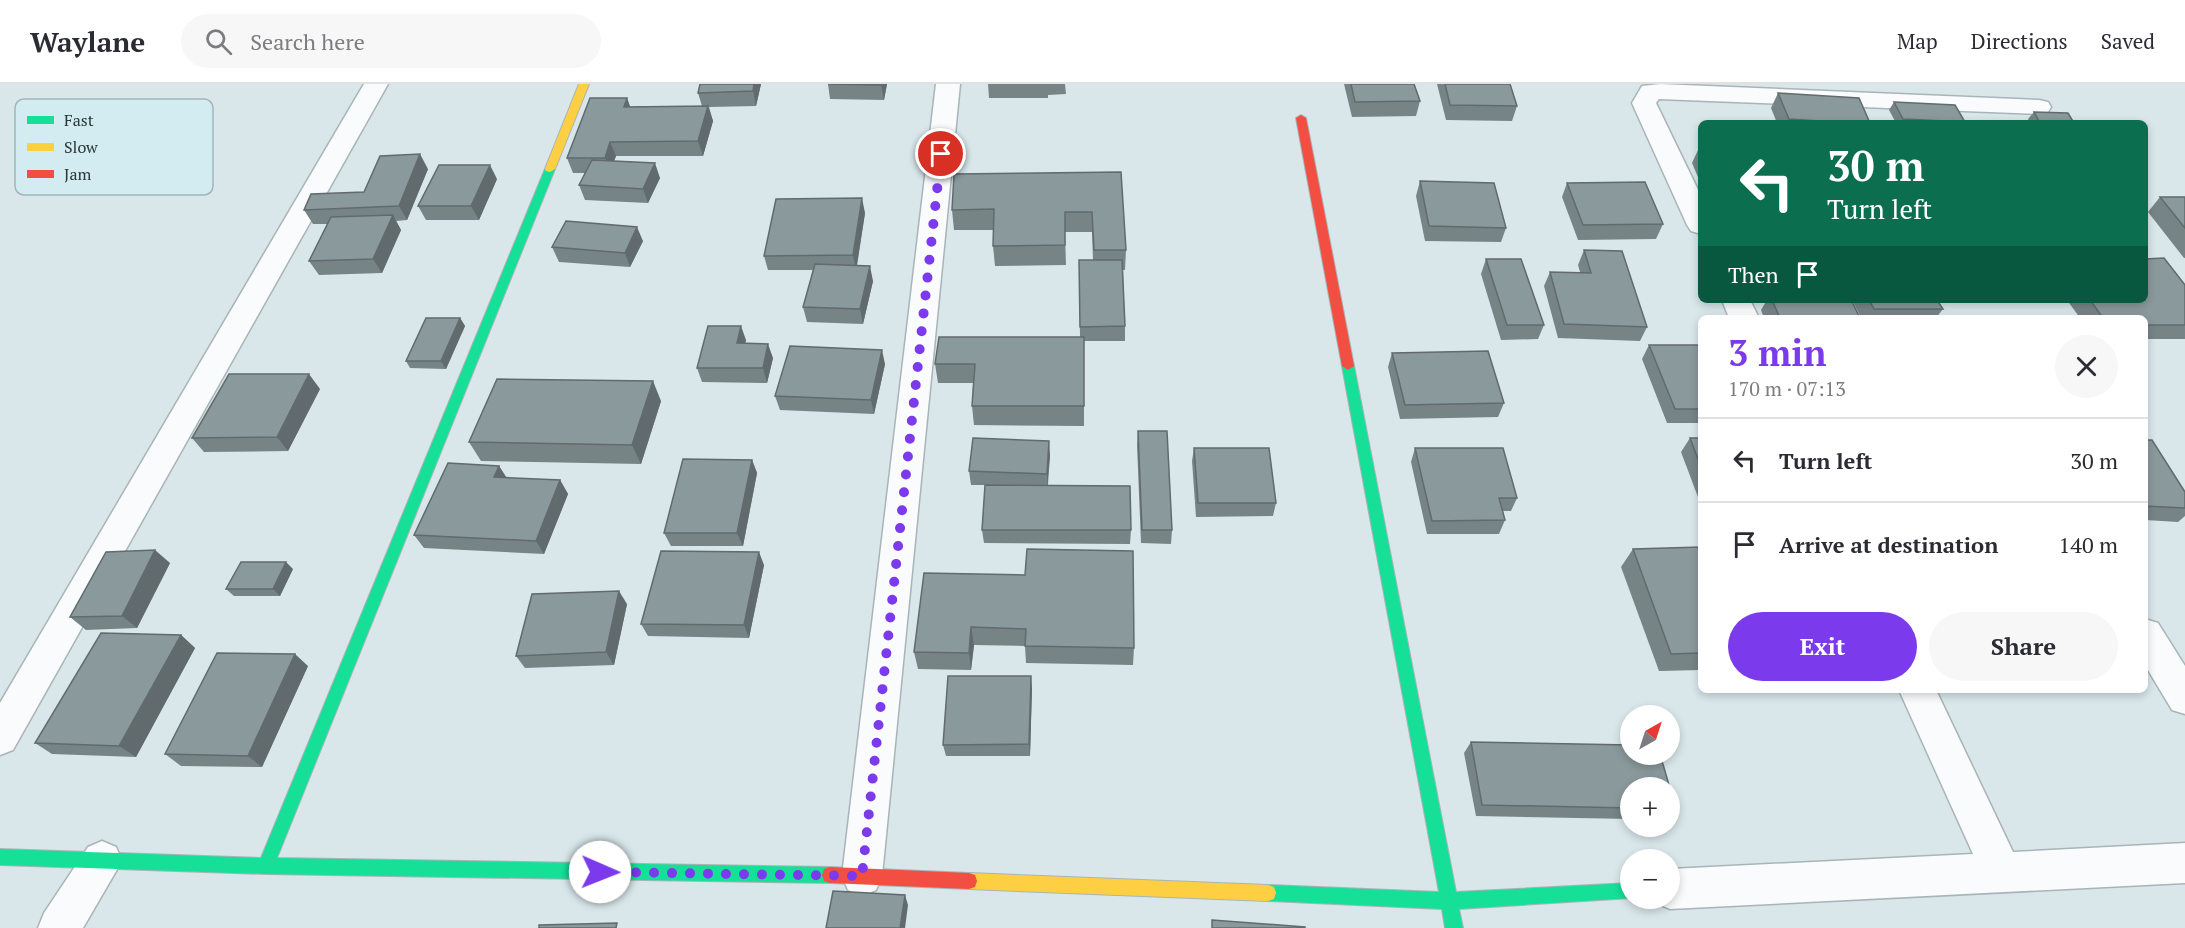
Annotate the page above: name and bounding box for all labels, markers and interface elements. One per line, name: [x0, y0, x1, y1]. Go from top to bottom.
search box: [181, 14, 601, 68]
text: Waylane: [30, 23, 145, 60]
icon: search: [202, 25, 235, 58]
text: Search here: [250, 27, 365, 56]
text: Map: [1897, 27, 1938, 55]
text: Directions: [1971, 27, 2068, 55]
text: Saved: [2101, 27, 2155, 55]
legend: [15, 99, 213, 195]
text: Fast: [64, 109, 94, 131]
pin: [915, 128, 966, 179]
text: Slow: [64, 136, 98, 158]
icon: arrive: [924, 137, 957, 170]
text: 30 m: [1827, 137, 1925, 193]
icon: left: [1728, 144, 1806, 222]
text: Jam: [64, 163, 92, 185]
text: Turn left: [1827, 191, 1932, 227]
icon: arrive: [1791, 258, 1824, 291]
text: Then: [1728, 260, 1779, 289]
text: 3 min: [1728, 329, 1826, 376]
button: close: [2055, 335, 2118, 398]
text: 170 m · 07:13: [1728, 375, 1846, 402]
icon: left: [1728, 444, 1761, 477]
text: Turn left: [1779, 446, 1872, 475]
text: 30 m: [2070, 446, 2118, 475]
icon: arrive: [1728, 528, 1761, 561]
text: Arrive at destination: [1779, 530, 1998, 559]
text: 140 m: [2058, 530, 2118, 559]
button: Exit: [1728, 612, 1917, 681]
button: Share: [1929, 612, 2118, 681]
north arrow: [1620, 705, 1680, 765]
map controls: [1620, 705, 1680, 909]
button: +: [1620, 777, 1680, 837]
position arrow: [568, 840, 632, 904]
button: −: [1620, 849, 1680, 909]

